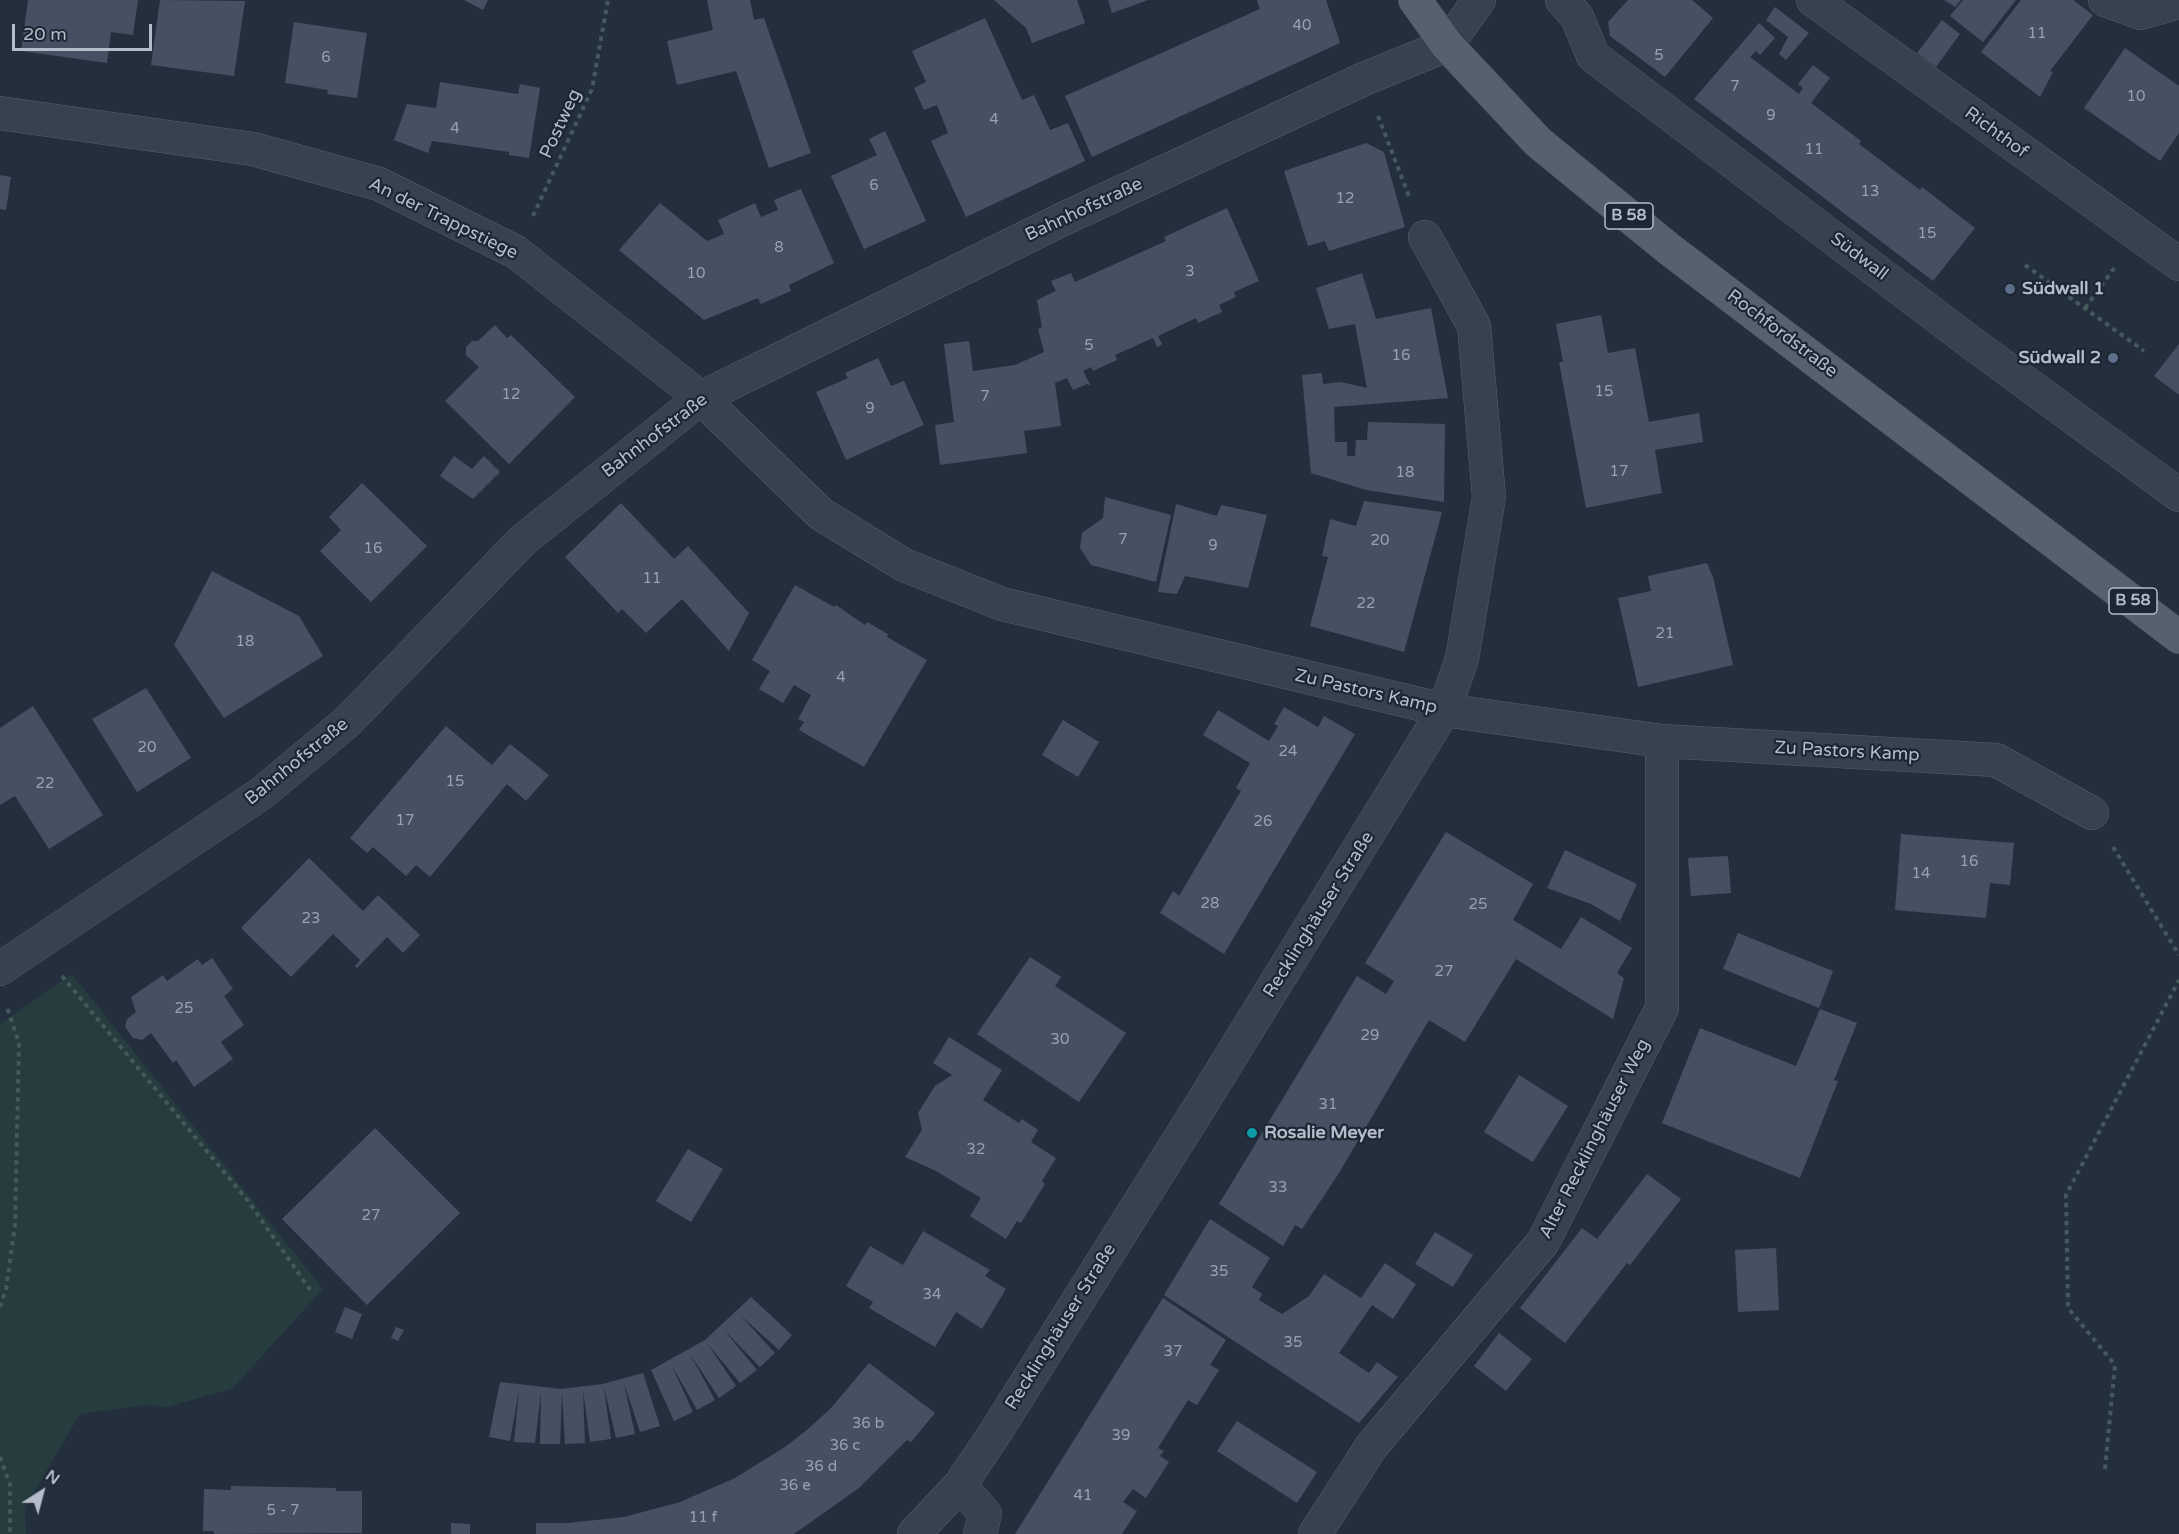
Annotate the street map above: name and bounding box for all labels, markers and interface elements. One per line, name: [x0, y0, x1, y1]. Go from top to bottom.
scale bar: [15, 12, 154, 50]
house number: 40: [1293, 17, 1311, 35]
text: 20 m: [23, 23, 67, 45]
house number: 11: [2028, 25, 2046, 43]
house number: 5: [1654, 47, 1664, 65]
house number: 6: [321, 49, 331, 67]
house number: 7: [1730, 78, 1740, 96]
street label: Postweg: [536, 86, 586, 162]
house number: 10: [2127, 88, 2145, 106]
street label: Richthof: [1960, 103, 2032, 163]
house number: 9: [1766, 107, 1776, 125]
house number: 4: [989, 111, 999, 129]
house number: 4: [450, 120, 460, 138]
house number: 11: [1805, 141, 1823, 159]
street label: An der Trappstiege: [365, 173, 521, 265]
street label: Bahnhofstraße: [1022, 173, 1146, 247]
house number: 6: [869, 177, 879, 195]
house number: 13: [1861, 183, 1879, 201]
house number: 12: [1336, 190, 1354, 208]
road number: B 58: [1605, 203, 1653, 229]
house number: 15: [1918, 225, 1936, 243]
street label: Südwall: [1826, 228, 1892, 286]
house number: 8: [774, 239, 784, 257]
house number: 3: [1185, 263, 1195, 281]
house number: 10: [687, 265, 705, 283]
place label: Südwall 1: [2022, 278, 2104, 300]
marker: Südwall 1: [2003, 282, 2017, 296]
street label: Rochfordstraße: [1722, 285, 1842, 383]
house number: 5: [1084, 337, 1094, 355]
house number: 16: [1392, 347, 1410, 365]
place label: Südwall 2: [2019, 347, 2101, 369]
marker: Südwall 2: [2106, 351, 2120, 365]
house number: 15: [1595, 383, 1613, 401]
house number: 12: [502, 386, 520, 404]
house number: 7: [980, 388, 990, 406]
street label: Bahnhofstraße: [598, 389, 712, 483]
house number: 9: [865, 400, 875, 418]
house number: 17: [1610, 463, 1628, 481]
house number: 18: [1396, 464, 1414, 482]
house number: 7: [1118, 531, 1128, 549]
house number: 20: [1371, 532, 1389, 550]
house number: 9: [1208, 537, 1218, 555]
house number: 16: [364, 540, 382, 558]
house number: 11: [643, 570, 661, 588]
road number: B 58: [2109, 588, 2157, 614]
house number: 22: [1357, 595, 1375, 613]
house number: 21: [1656, 625, 1674, 643]
house number: 18: [236, 633, 254, 651]
street label: Zu Pastors Kamp: [1293, 665, 1439, 719]
house number: 4: [836, 669, 846, 687]
street label: Bahnhofstraße: [241, 714, 353, 810]
street label: Zu Pastors Kamp: [1774, 737, 1920, 767]
house number: 20: [138, 739, 156, 757]
house number: 24: [1279, 743, 1297, 761]
house number: 15: [446, 773, 464, 791]
house number: 22: [36, 775, 54, 793]
house number: 17: [396, 812, 414, 830]
house number: 26: [1254, 813, 1272, 831]
street label: Recklinghäuser Straße: [1259, 828, 1379, 1002]
house number: 16: [1960, 853, 1978, 871]
house number: 14: [1912, 865, 1930, 883]
house number: 28: [1201, 895, 1219, 913]
house number: 25: [1469, 896, 1487, 914]
house number: 23: [302, 910, 320, 928]
house number: 27: [1435, 963, 1453, 981]
house number: 25: [175, 1000, 193, 1018]
house number: 29: [1361, 1027, 1379, 1045]
house number: 30: [1051, 1031, 1069, 1049]
street label: Alter Recklinghäuser Weg: [1535, 1036, 1655, 1242]
house number: 31: [1319, 1096, 1337, 1114]
place label: Rosalie Meyer: [1264, 1122, 1384, 1144]
marker: Rosalie Meyer: [1245, 1126, 1259, 1140]
house number: 32: [967, 1141, 985, 1159]
house number: 33: [1269, 1179, 1287, 1197]
house number: 27: [362, 1207, 380, 1225]
street label: Recklinghäuser Straße: [1001, 1240, 1121, 1414]
house number: 35: [1210, 1263, 1228, 1281]
house number: 34: [923, 1286, 941, 1304]
house number: 35: [1284, 1334, 1302, 1352]
house number: 37: [1164, 1343, 1182, 1361]
house number: 36 b: [852, 1415, 884, 1433]
house number: 39: [1112, 1427, 1130, 1445]
house number: 36 c: [830, 1437, 860, 1455]
house number: 36 d: [805, 1458, 837, 1476]
north arrow: [12, 1462, 72, 1522]
text: N: [41, 1466, 64, 1489]
house number: 36 e: [779, 1477, 811, 1495]
house number: 41: [1074, 1487, 1092, 1505]
house number: 5 - 7: [267, 1502, 299, 1520]
house number: 11 f: [689, 1509, 717, 1527]

